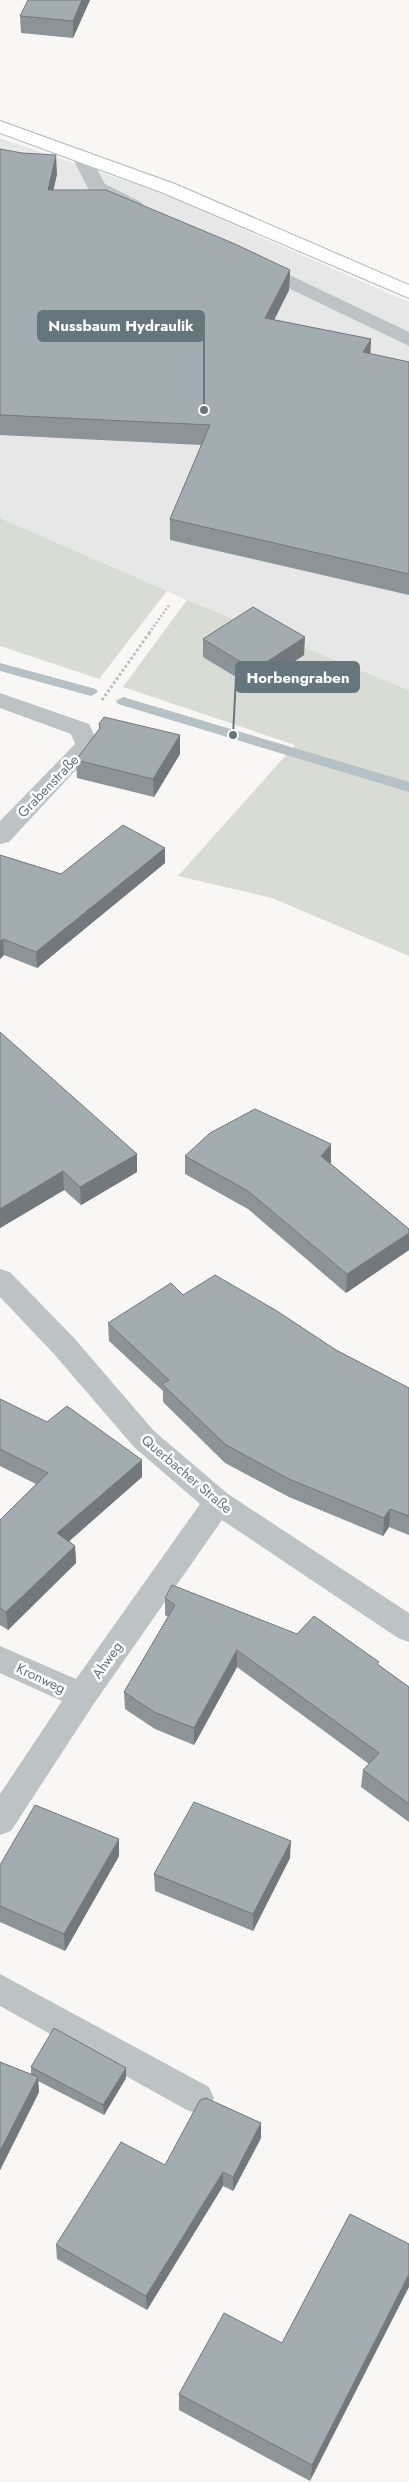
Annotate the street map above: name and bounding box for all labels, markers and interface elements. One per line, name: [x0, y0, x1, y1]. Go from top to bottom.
callout: Nussbaum Hydraulik: [38, 311, 204, 341]
text: Nussbaum Hydraulik: [48, 315, 194, 337]
callout: Horbengraben: [236, 662, 359, 692]
text: Horbengraben: [246, 667, 350, 689]
street label: Grabenstraße: [13, 750, 83, 822]
street label: Querbacher Straße: [137, 1430, 237, 1518]
street label: Ahweg: [87, 1637, 127, 1683]
street label: Kronweg: [13, 1658, 69, 1698]

